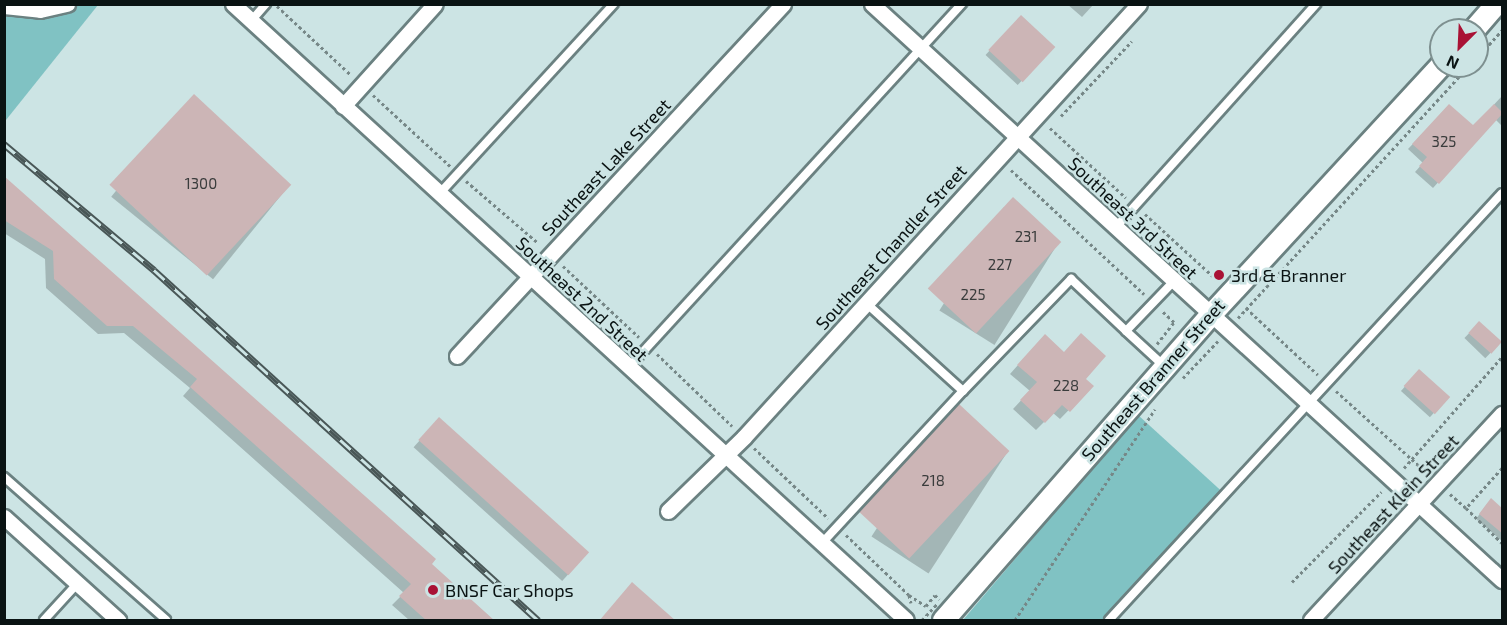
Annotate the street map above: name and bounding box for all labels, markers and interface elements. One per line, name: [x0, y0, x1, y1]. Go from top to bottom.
north arrow: [1429, 18, 1489, 78]
text: N: [1443, 52, 1461, 74]
street label: Southeast Lake Street: [537, 94, 675, 240]
house number: 325: [1432, 133, 1456, 151]
street label: Southeast 3rd Street: [1064, 153, 1202, 283]
street label: Southeast Chandler Street: [811, 160, 971, 334]
house number: 1300: [185, 175, 217, 193]
house number: 231: [1015, 228, 1037, 246]
street label: Southeast 2nd Street: [512, 232, 652, 366]
house number: 227: [988, 256, 1012, 274]
place label: 3rd & Branner: [1231, 264, 1346, 286]
marker: 3rd & Branner: [1212, 268, 1226, 282]
house number: 225: [961, 286, 985, 304]
street label: Southeast Branner Street: [1077, 295, 1229, 465]
house number: 228: [1053, 377, 1079, 395]
street label: Southeast Klein Street: [1323, 430, 1463, 578]
house number: 218: [921, 472, 945, 490]
place label: BNSF Car Shops: [445, 579, 574, 601]
marker: BNSF Car Shops: [426, 583, 440, 597]

